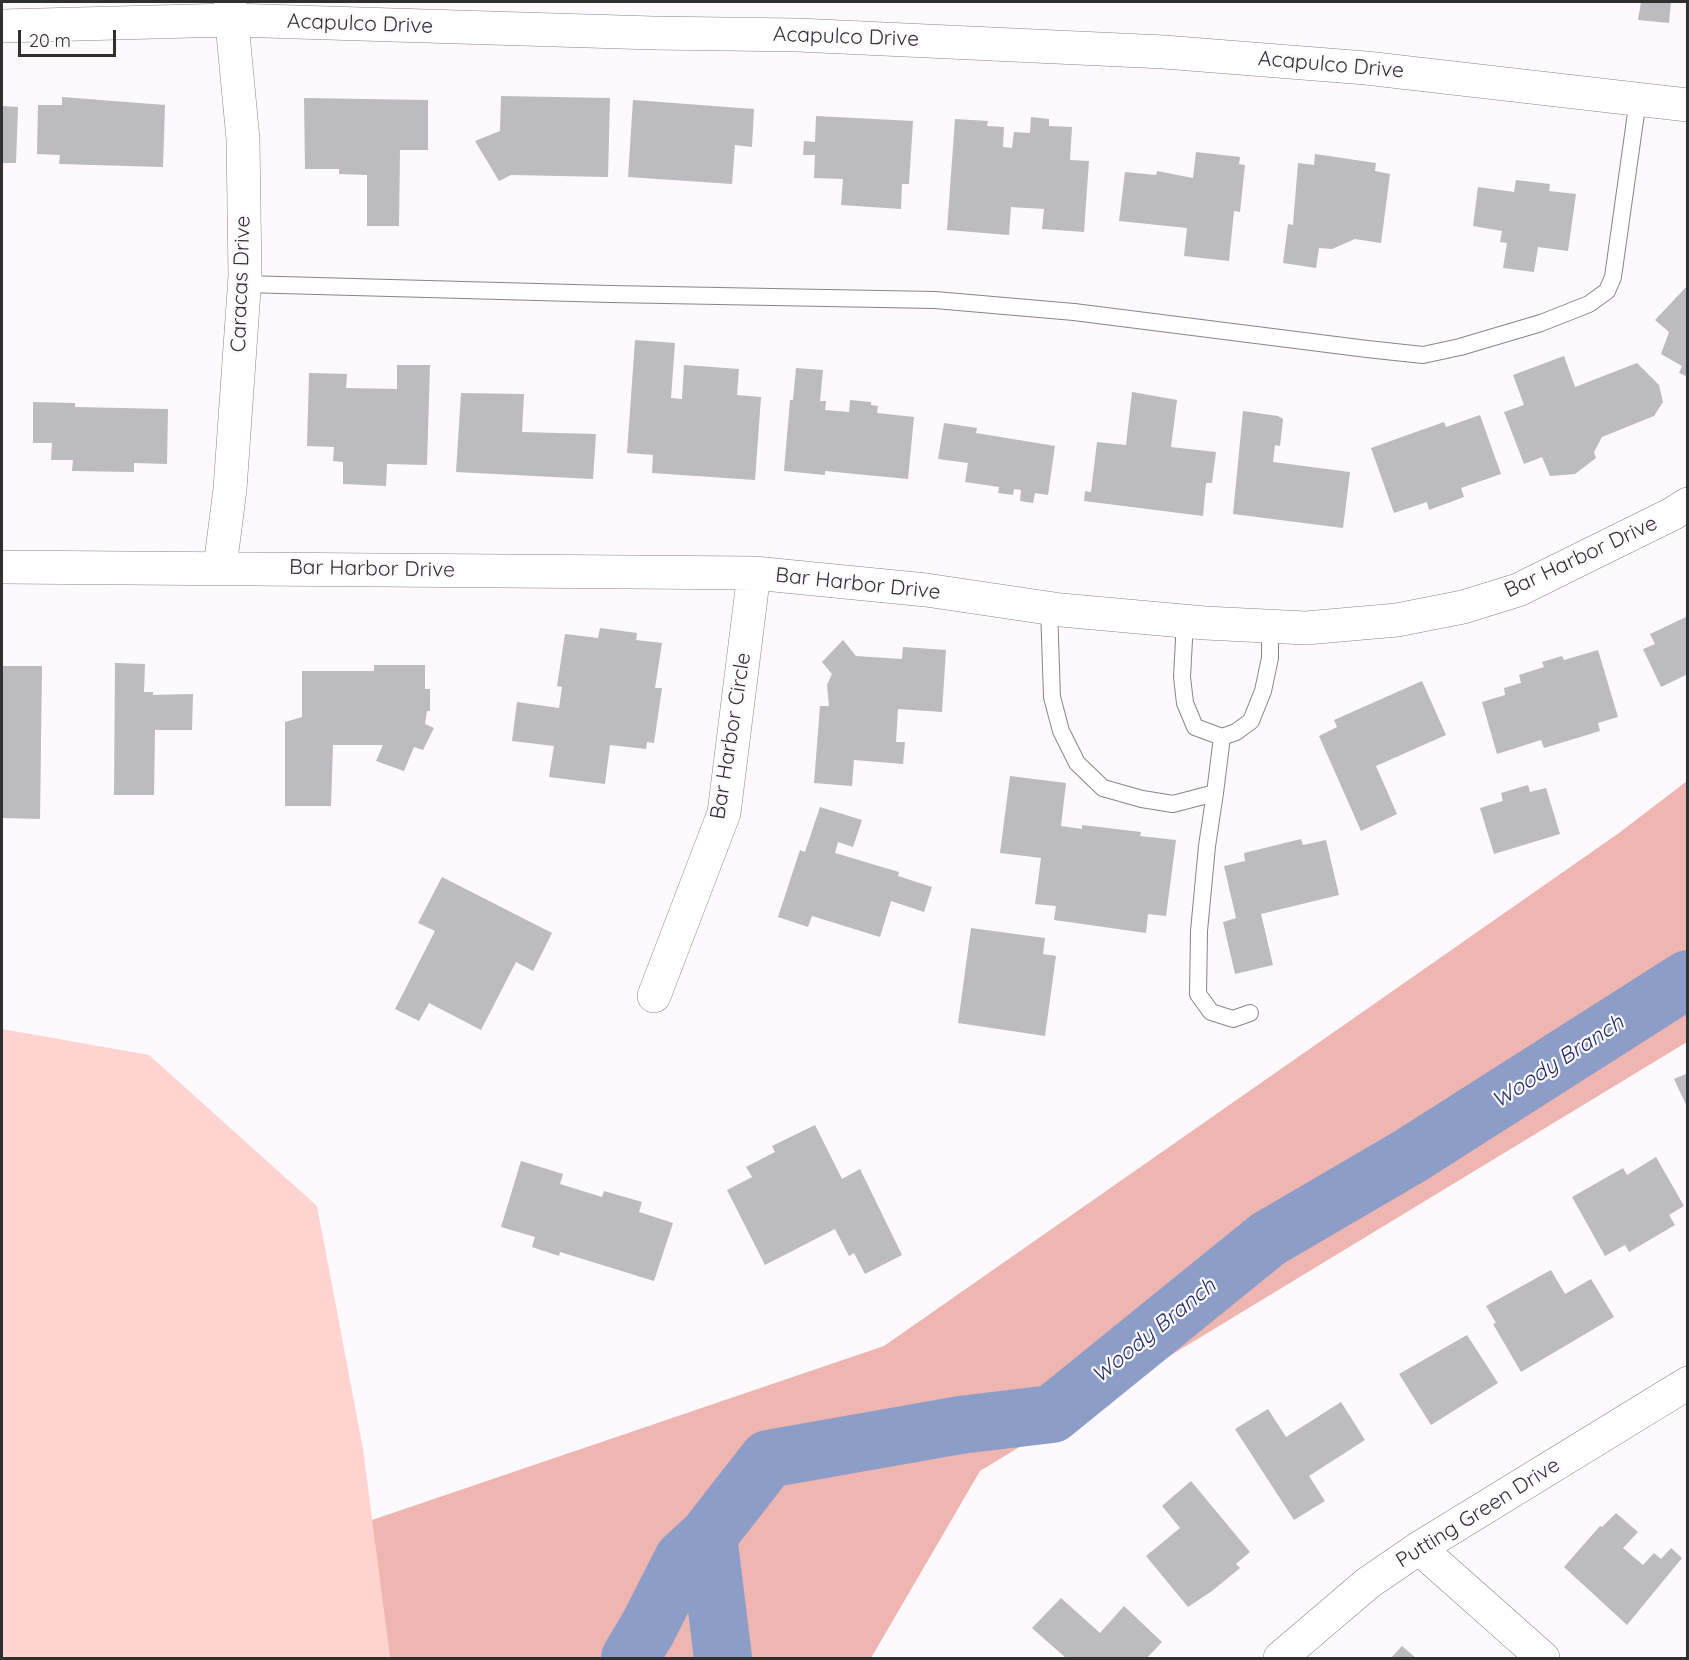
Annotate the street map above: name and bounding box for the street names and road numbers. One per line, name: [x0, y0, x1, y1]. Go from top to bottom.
street label: Acapulco Drive: [286, 9, 434, 39]
street label: Acapulco Drive: [772, 22, 920, 52]
street label: Acapulco Drive: [1257, 46, 1405, 84]
street label: Caracas Drive: [226, 215, 256, 353]
street label: Bar Harbor Drive: [1500, 511, 1662, 603]
street label: Bar Harbor Drive: [289, 555, 455, 583]
street label: Bar Harbor Drive: [774, 563, 942, 605]
street label: Bar Harbor Circle: [705, 651, 757, 821]
street label: Putting Green Drive: [1391, 1452, 1565, 1574]

